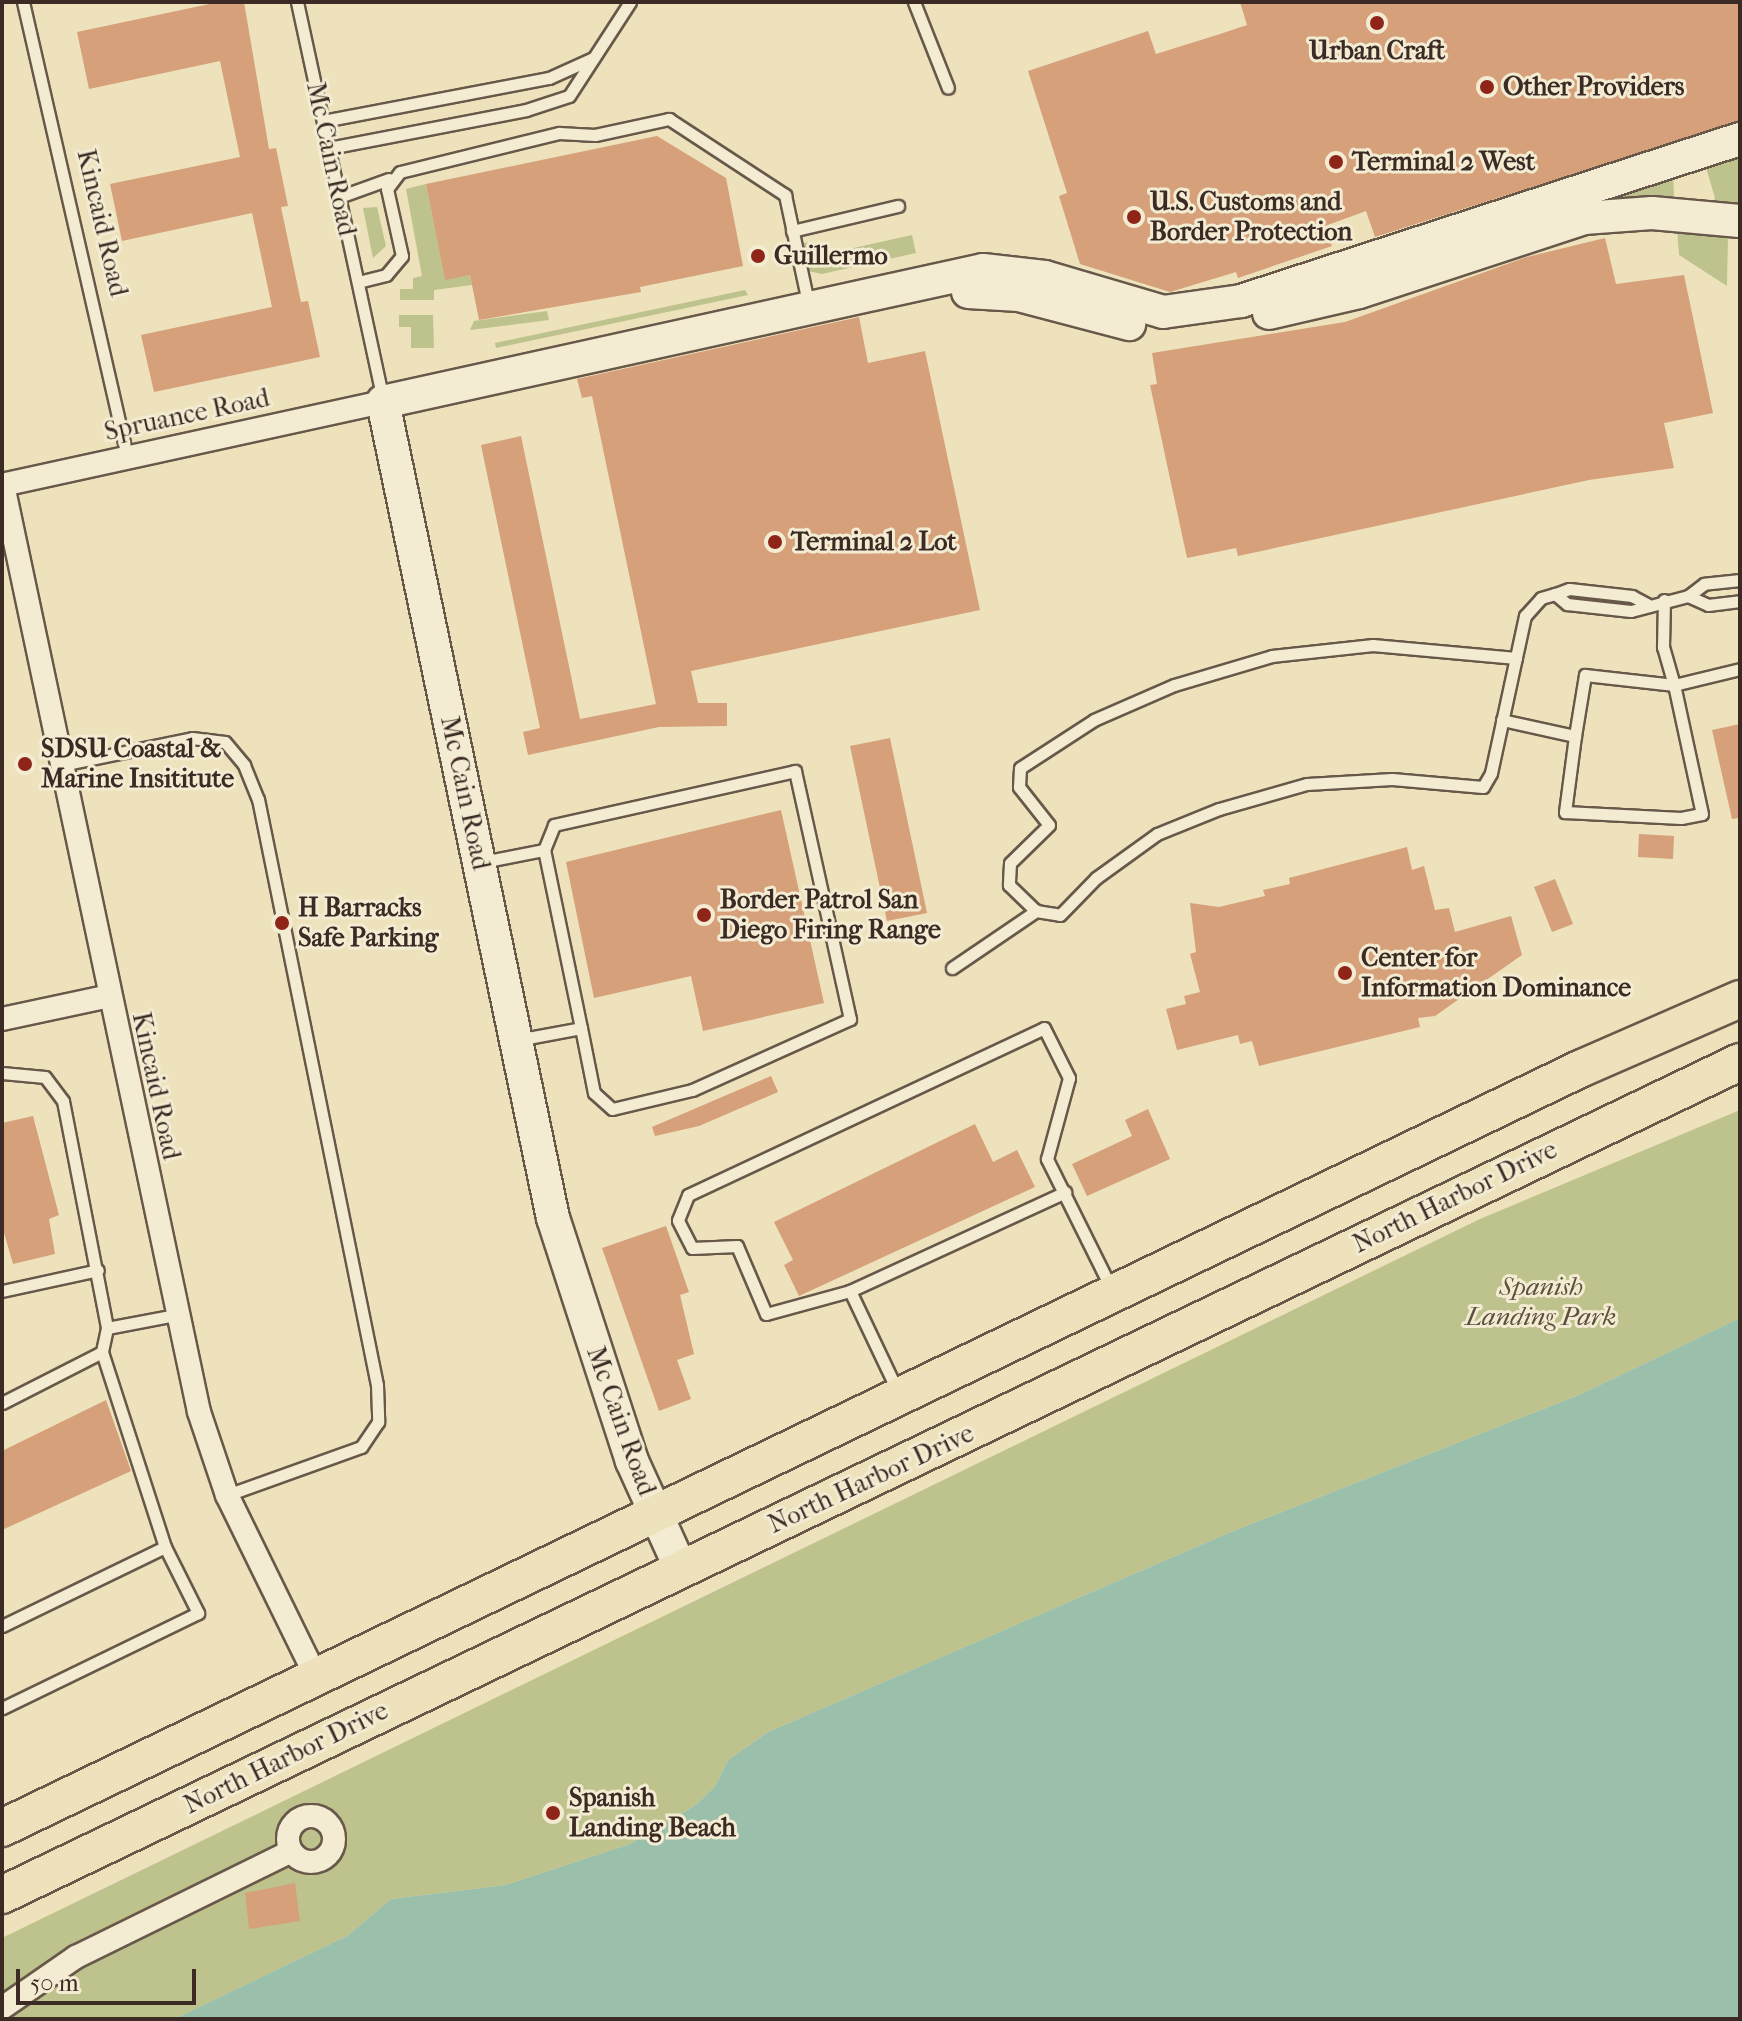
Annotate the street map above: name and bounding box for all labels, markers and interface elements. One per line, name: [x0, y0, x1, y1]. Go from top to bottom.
marker: Urban Craft: [1368, 14, 1386, 32]
place label: Urban Craft: [1309, 35, 1445, 67]
place label: Other Providers: [1503, 71, 1684, 103]
marker: Other Providers: [1478, 78, 1496, 96]
street label: Mc Cain Road: [299, 79, 363, 239]
street label: Kincaid Road: [70, 146, 134, 300]
place label: Terminal 2 West: [1352, 146, 1535, 178]
marker: Terminal 2 West: [1327, 153, 1345, 171]
place label: U.S. Customs and Border Protection: [1150, 186, 1352, 248]
marker: U.S. Customs and Border Protection: [1125, 208, 1143, 226]
place label: Guillermo: [774, 240, 888, 272]
marker: Guillermo: [749, 247, 767, 265]
street label: Spruance Road: [102, 382, 272, 448]
place label: Terminal 2 Lot: [791, 526, 957, 558]
marker: Terminal 2 Lot: [766, 533, 784, 551]
street label: Mc Cain Road: [433, 713, 497, 873]
place label: SDSU Coastal & Marine Insititute: [41, 733, 234, 794]
marker: SDSU Coastal & Marine Insititute: [16, 755, 34, 773]
place label: Border Patrol San Diego Firing Range: [720, 884, 941, 946]
place label: H Barracks Safe Parking: [298, 892, 438, 954]
marker: Border Patrol San Diego Firing Range: [695, 906, 713, 924]
marker: H Barracks Safe Parking: [273, 914, 291, 932]
place label: Center for Information Dominance: [1361, 942, 1631, 1004]
marker: Center for Information Dominance: [1336, 964, 1354, 982]
street label: Kincaid Road: [125, 1009, 187, 1163]
street label: North Harbor Drive: [1348, 1134, 1562, 1260]
park label: Spanish Landing Park: [1466, 1271, 1616, 1332]
street label: Mc Cain Road: [580, 1342, 662, 1500]
street label: North Harbor Drive: [763, 1418, 979, 1540]
street label: North Harbor Drive: [179, 1695, 393, 1821]
place label: Spanish Landing Beach: [569, 1782, 736, 1844]
marker: Spanish Landing Beach: [544, 1804, 562, 1822]
scale bar: [20, 1953, 200, 2003]
text: 50 m: [30, 1969, 79, 1997]

